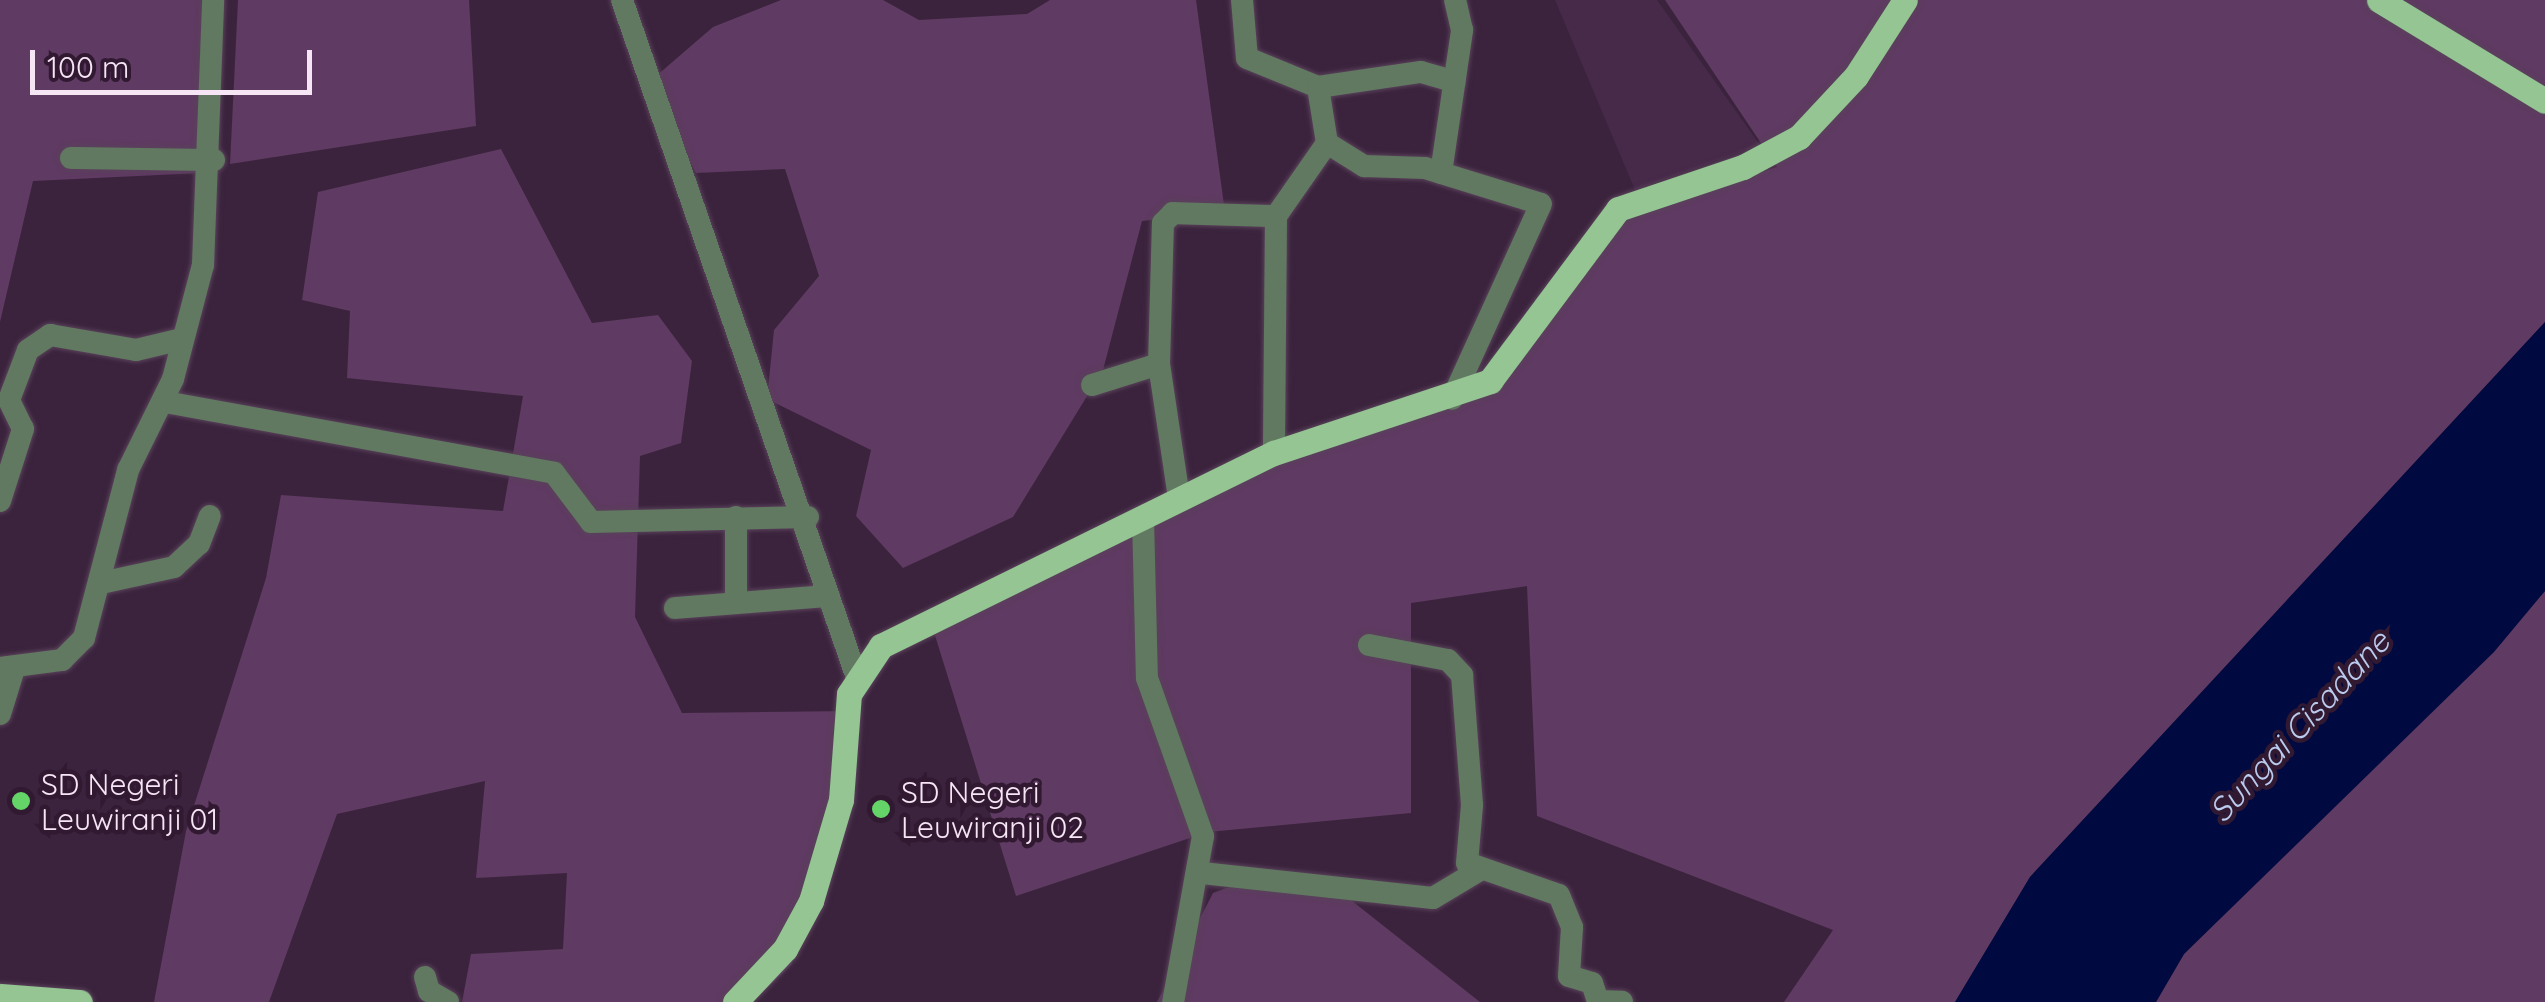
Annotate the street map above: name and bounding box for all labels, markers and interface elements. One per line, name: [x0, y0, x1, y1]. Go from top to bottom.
scale bar: [35, 30, 318, 92]
text: 100 m: [47, 48, 129, 86]
water label: Sungai Cisadane: [2201, 622, 2397, 830]
place label: SD Negeri Leuwiranji 01: [41, 766, 218, 836]
place label: SD Negeri Leuwiranji 02: [901, 774, 1084, 844]
marker: SD Negeri Leuwiranji 01: [10, 790, 32, 812]
marker: SD Negeri Leuwiranji 02: [870, 798, 892, 820]

